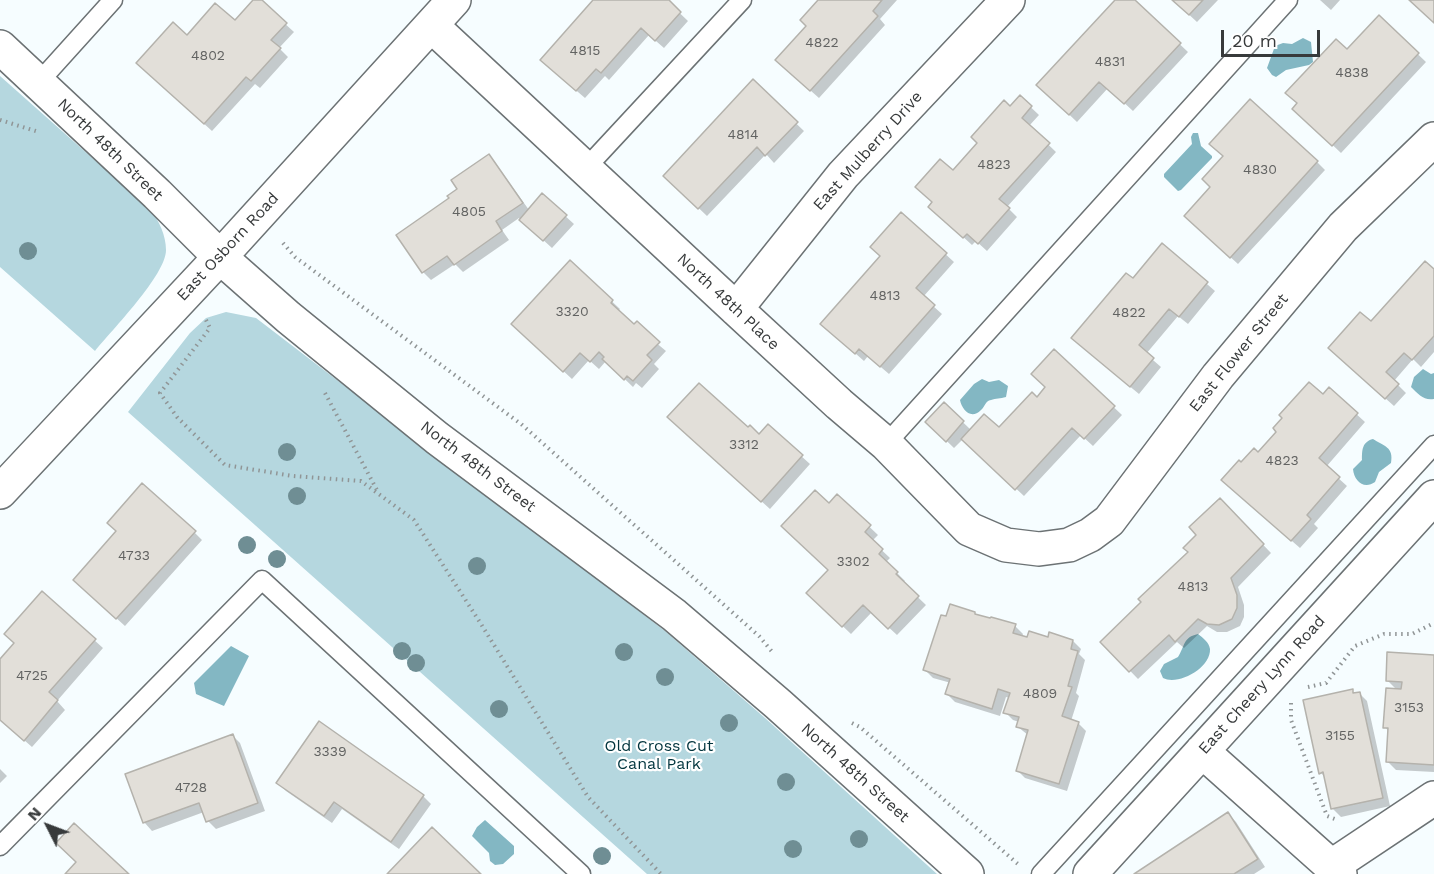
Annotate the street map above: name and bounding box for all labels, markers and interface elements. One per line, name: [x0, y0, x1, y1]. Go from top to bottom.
scale bar: [1224, 18, 1323, 56]
text: 20 m: [1232, 30, 1277, 51]
house number: 4822: [805, 35, 839, 51]
house number: 4815: [570, 43, 600, 59]
house number: 4802: [191, 48, 225, 64]
house number: 4831: [1095, 54, 1125, 70]
house number: 4838: [1335, 65, 1369, 81]
street label: East Mulberry Drive: [809, 87, 927, 215]
street label: North 48th Street: [53, 95, 167, 205]
house number: 4814: [727, 127, 759, 143]
house number: 4823: [977, 157, 1011, 173]
house number: 4830: [1243, 162, 1277, 178]
street label: East Osborn Road: [173, 189, 283, 305]
house number: 4805: [452, 204, 486, 220]
street label: North 48th Place: [673, 250, 783, 354]
house number: 4813: [870, 288, 900, 304]
street label: East Flower Street: [1185, 290, 1293, 416]
house number: 3320: [555, 304, 589, 320]
house number: 4822: [1112, 305, 1146, 321]
street label: North 48th Street: [417, 417, 539, 517]
house number: 3312: [729, 437, 759, 453]
house number: 4823: [1265, 453, 1299, 469]
house number: 4733: [118, 548, 150, 564]
house number: 3302: [836, 554, 870, 570]
house number: 4813: [1178, 579, 1208, 595]
street label: East Cheery Lynn Road: [1195, 612, 1329, 758]
house number: 4725: [16, 668, 48, 684]
house number: 4809: [1023, 686, 1057, 702]
house number: 3153: [1394, 700, 1424, 716]
street label: North 48th Street: [797, 719, 913, 827]
house number: 3155: [1325, 728, 1355, 744]
park label: Old Cross Cut Canal Park: [604, 736, 714, 774]
house number: 3339: [313, 744, 347, 760]
house number: 4728: [175, 780, 207, 796]
north arrow: [18, 796, 78, 856]
text: N: [23, 803, 45, 824]

